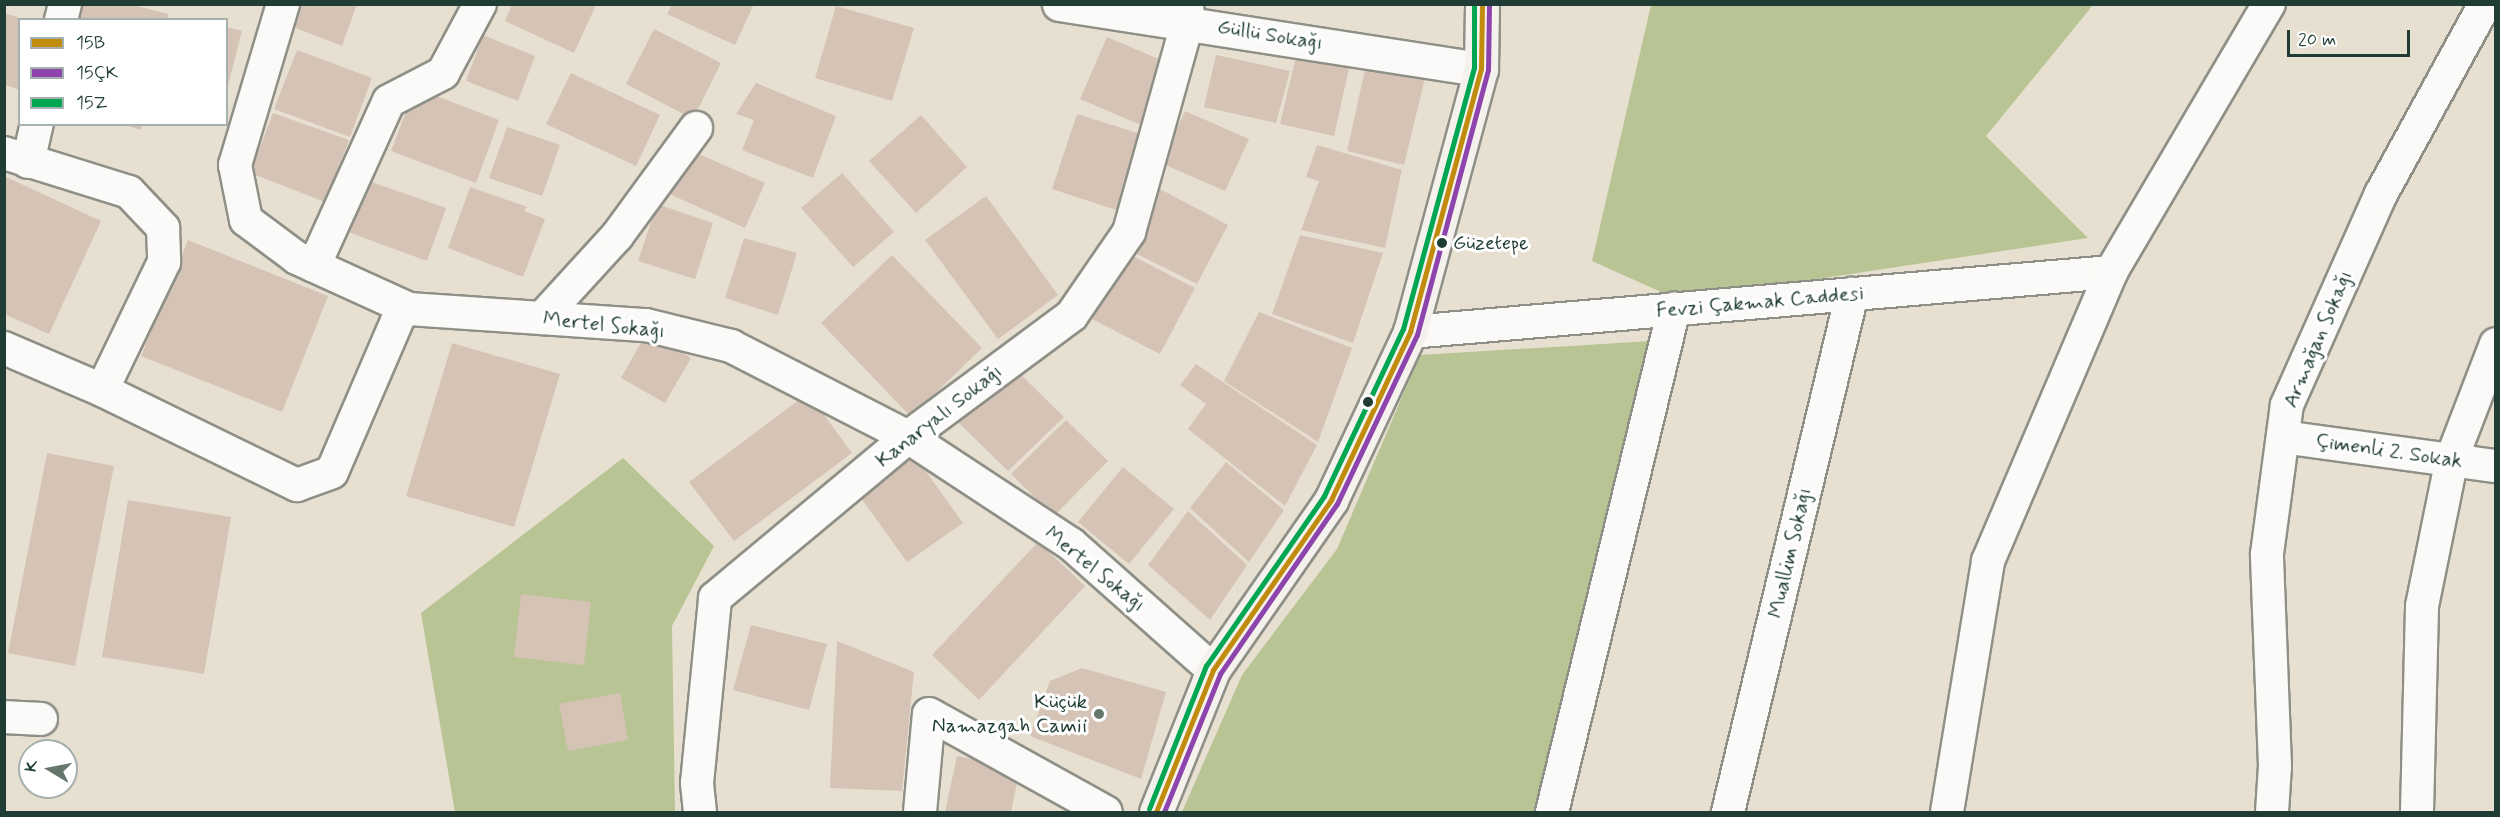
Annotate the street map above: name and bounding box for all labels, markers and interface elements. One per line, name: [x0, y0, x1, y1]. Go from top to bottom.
street label: Güllü Sokağı: [1215, 14, 1325, 56]
legend: [18, 18, 228, 126]
scale bar: [2290, 18, 2413, 56]
text: 20 m: [2298, 28, 2336, 52]
text: 15B: [76, 31, 105, 55]
text: 15ÇK: [76, 61, 118, 85]
text: 15Z: [76, 91, 107, 115]
place label: Güzetepe: [1453, 231, 1528, 255]
marker: Güzetepe: [1436, 237, 1448, 249]
street label: Armağan Sokağı: [2278, 267, 2358, 411]
street label: Fevzi Çakmak Caddesi: [1656, 280, 1864, 324]
street label: Mertel Sokağı: [540, 306, 668, 344]
street label: Kanaryalı Sokağı: [871, 359, 1007, 473]
unlabelled marker: [1362, 396, 1374, 408]
street label: Çimenli 2. Sokak: [2314, 428, 2464, 474]
street label: Muallim Sokağı: [1762, 484, 1818, 622]
street label: Mertel Sokağı: [1038, 520, 1152, 618]
place label: Küçük Namazgah Camii: [927, 689, 1087, 739]
marker: Küçük Namazgah Camii: [1092, 707, 1106, 721]
north arrow: [18, 739, 78, 799]
text: K: [20, 759, 43, 774]

